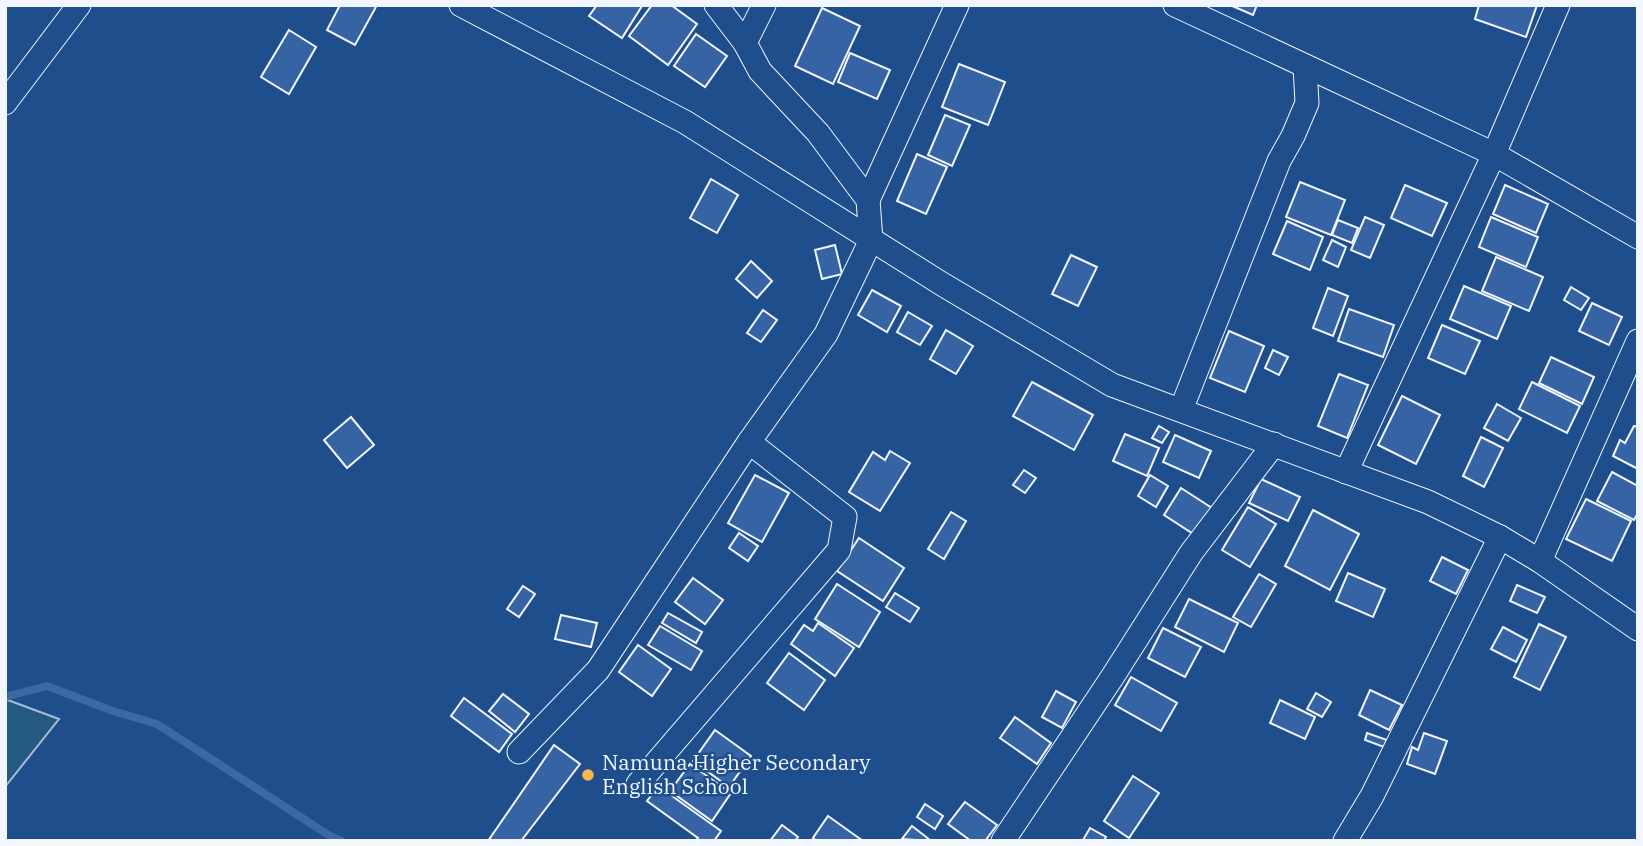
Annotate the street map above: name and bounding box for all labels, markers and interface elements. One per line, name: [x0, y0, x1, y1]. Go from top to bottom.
place label: Namuna Higher Secondary English School: [602, 748, 871, 800]
marker: Namuna Higher Secondary English School: [580, 767, 596, 783]

